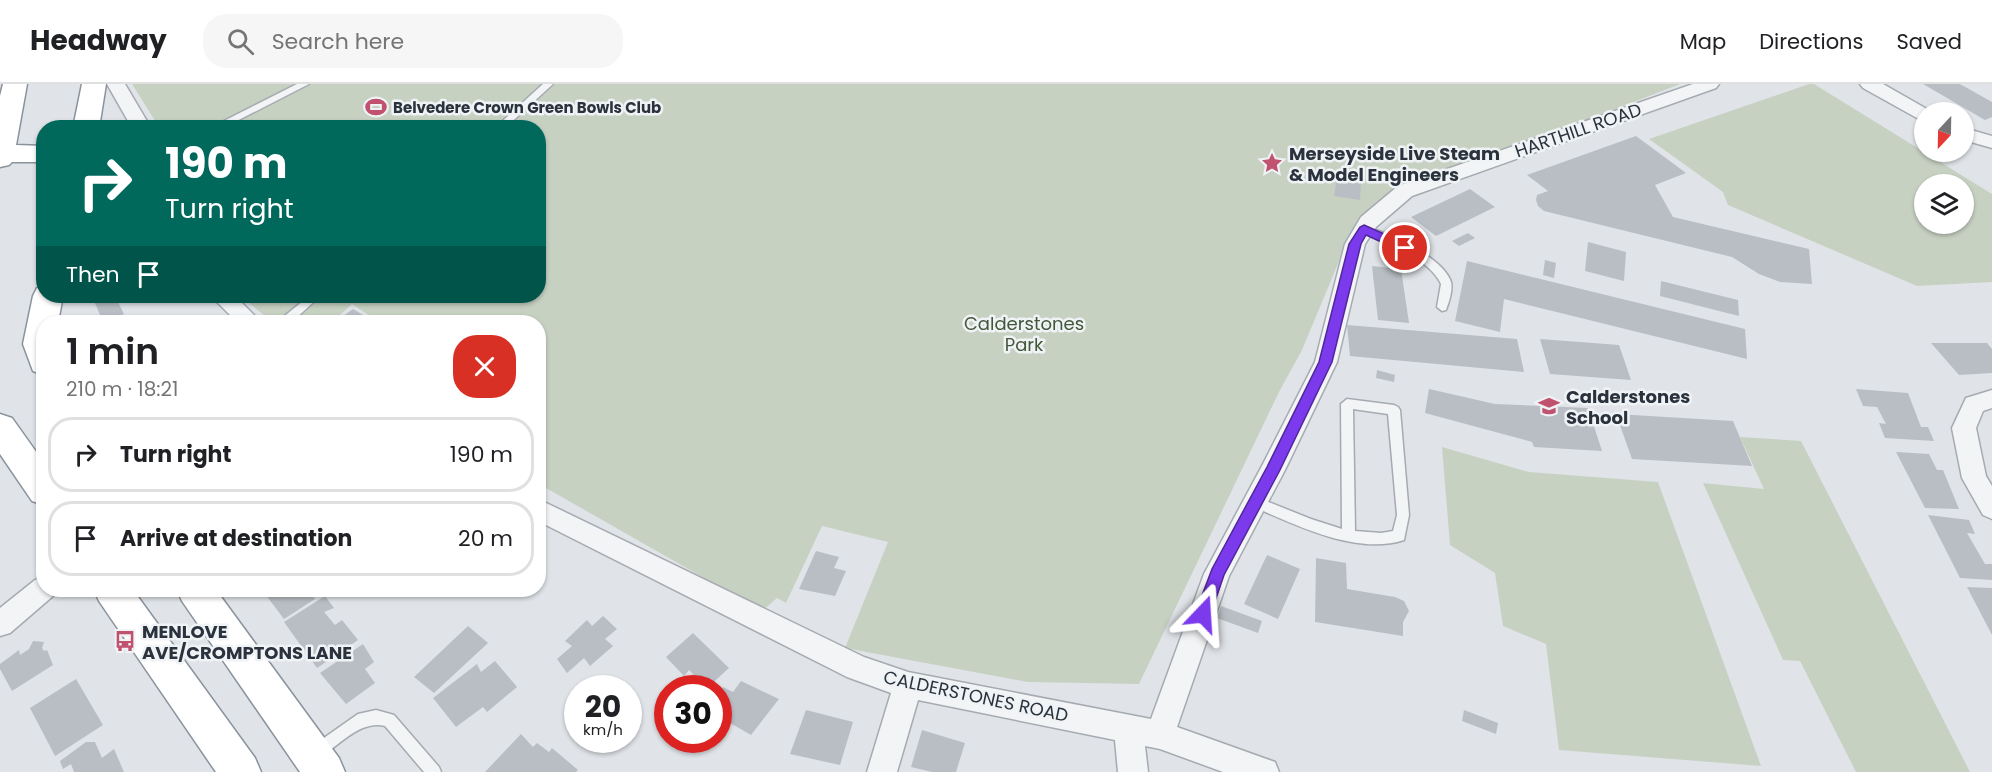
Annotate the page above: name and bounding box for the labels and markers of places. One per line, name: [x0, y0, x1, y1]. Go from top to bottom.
sports icon: Belvedere Crown Green Bowls Club: [364, 95, 388, 119]
place label: Belvedere Crown Green Bowls Club: [393, 97, 661, 118]
place label: Merseyside Live Steam & Model Engineers: [1289, 141, 1500, 187]
place icon: Merseyside Live Steam & Model Engineers: [1260, 151, 1284, 175]
pin: [1379, 222, 1430, 273]
place label: Calderstones School: [1566, 384, 1690, 430]
school or university icon: Calderstones School: [1537, 394, 1561, 418]
place label: MENLOVE AVE/CROMPTONS LANE: [142, 619, 352, 665]
bus stop icon: MENLOVE AVE/CROMPTONS LANE: [113, 629, 137, 653]

